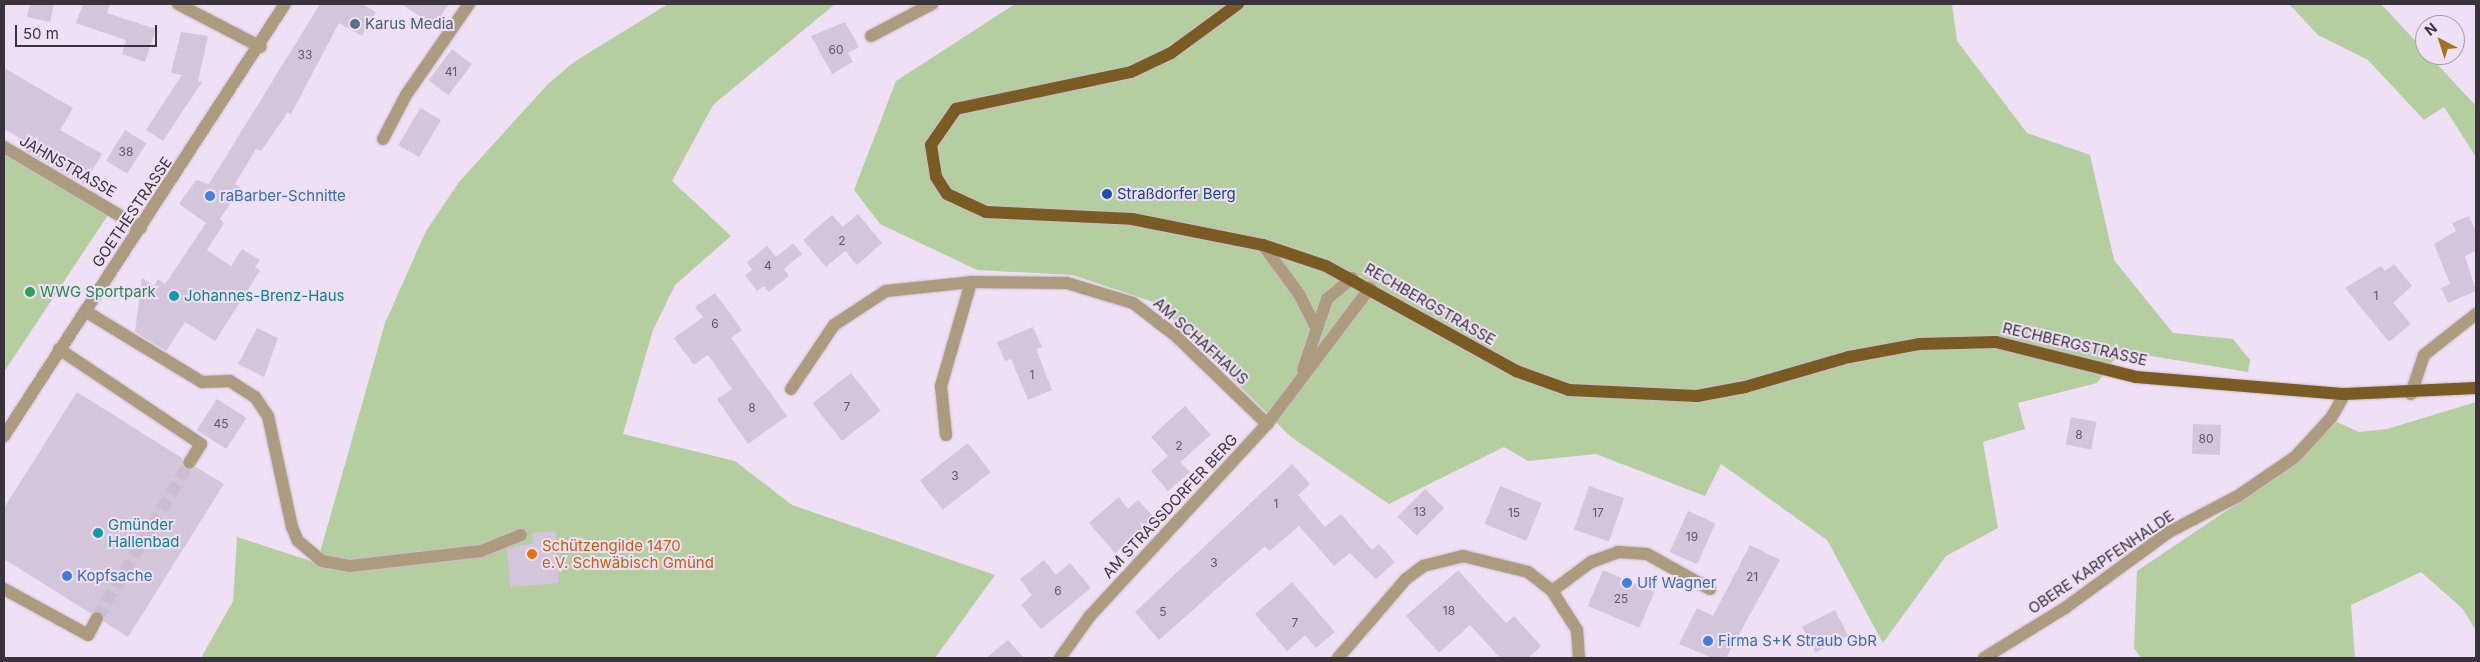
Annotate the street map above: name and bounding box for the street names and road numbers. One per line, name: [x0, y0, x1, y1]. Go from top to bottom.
street label: JAHNSTRASSE: [16, 131, 120, 201]
street label: GOETHESTRASSE: [88, 153, 176, 271]
street label: RECHBERGSTRASSE: [1361, 259, 1499, 349]
street label: AM SCHAFHAUS: [1150, 294, 1252, 388]
street label: RECHBERGSTRASSE: [2001, 319, 2149, 369]
street label: AM STRASSDORFER BERG: [1099, 430, 1241, 582]
street label: OBERE KARPFENHALDE: [2025, 506, 2177, 618]

